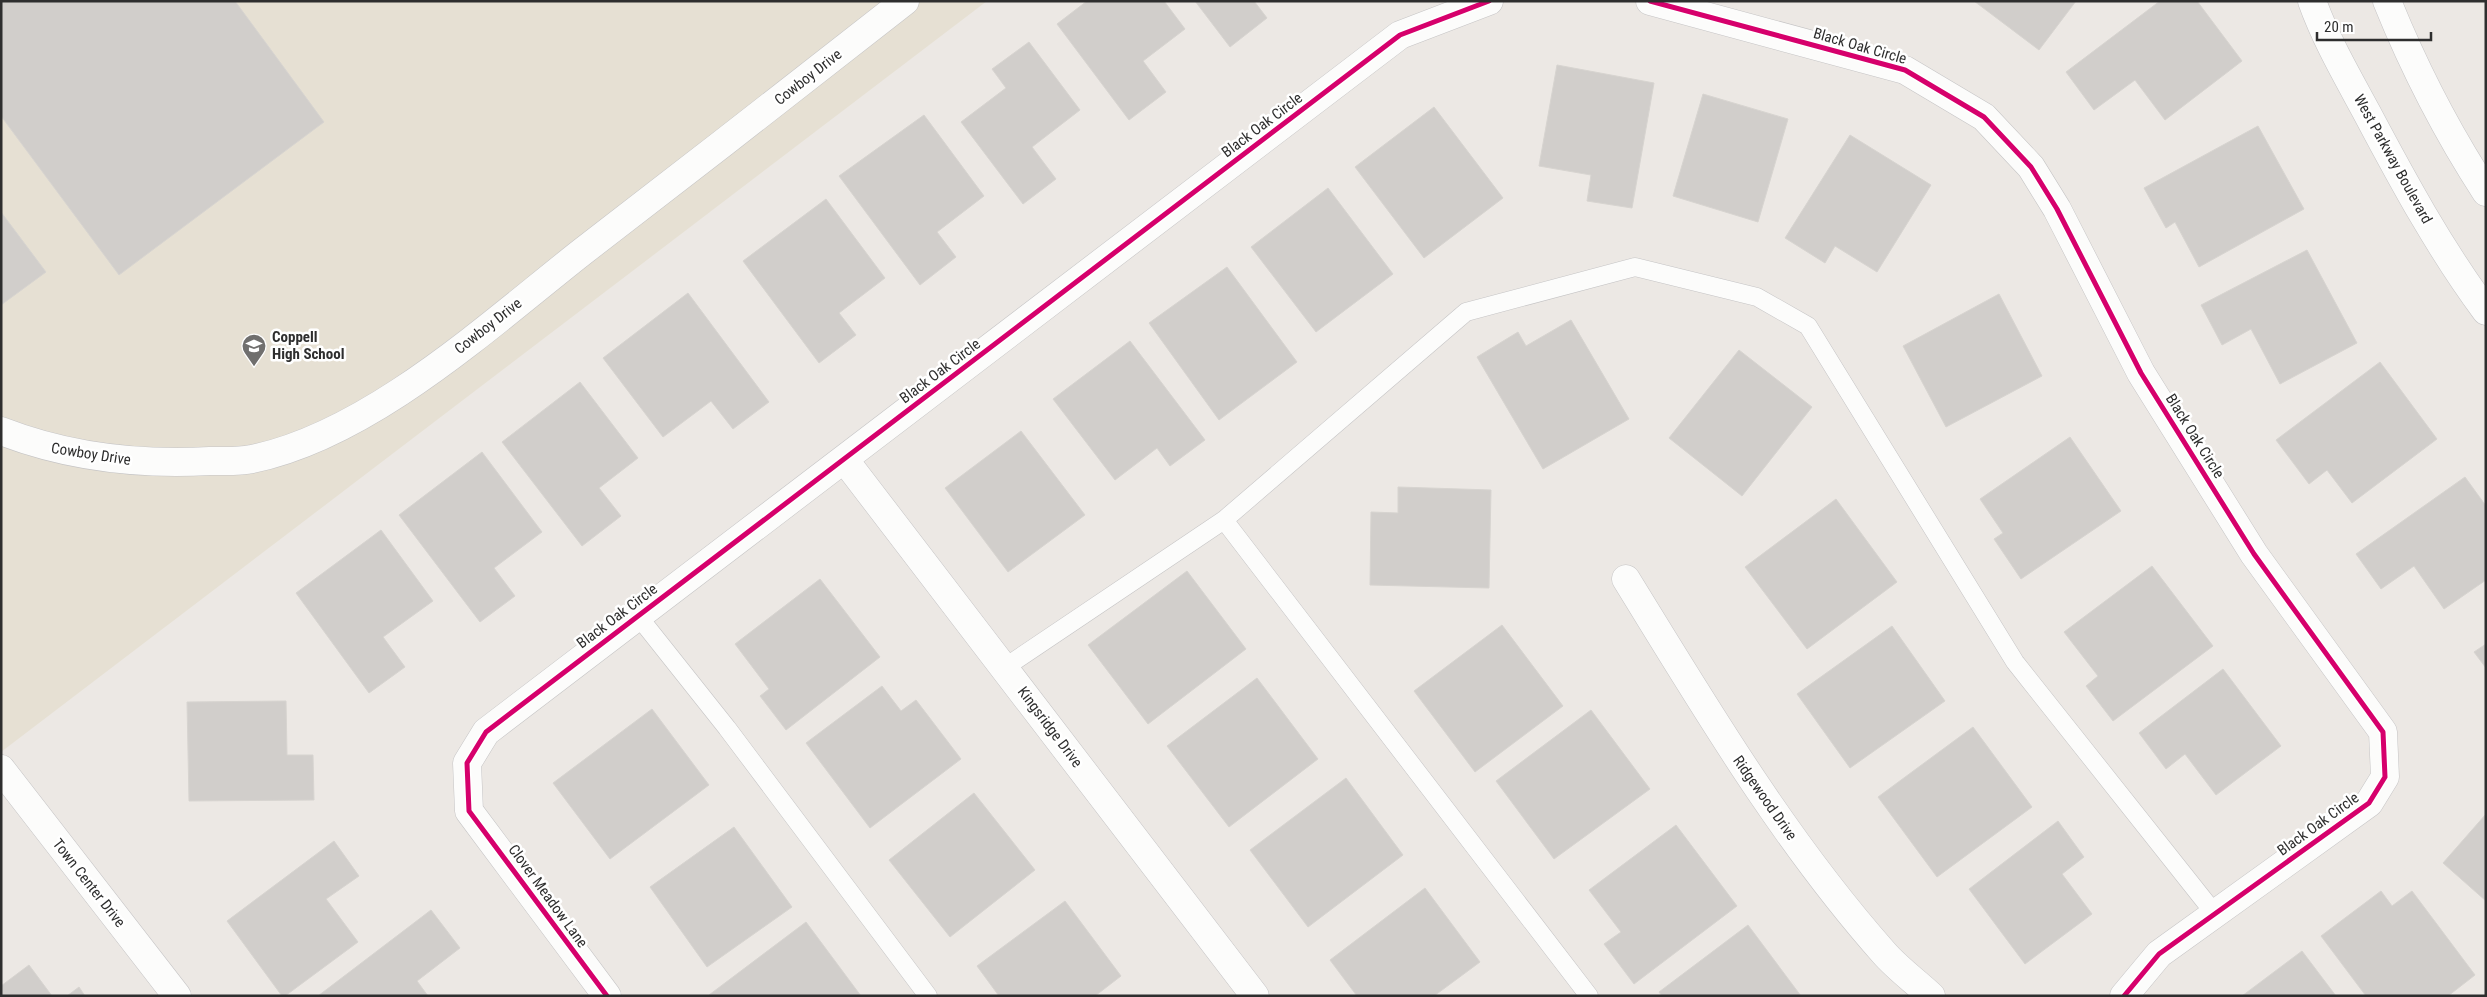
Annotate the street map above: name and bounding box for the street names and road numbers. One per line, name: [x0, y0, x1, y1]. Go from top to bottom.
street label: Black Oak Circle: [1811, 24, 1909, 68]
street label: Cowboy Drive: [771, 45, 845, 109]
street label: Black Oak Circle: [1218, 89, 1306, 161]
street label: West Parkway Boulevard: [2350, 91, 2436, 227]
street label: Cowboy Drive: [451, 294, 525, 358]
street label: Black Oak Circle: [896, 335, 984, 407]
street label: Black Oak Circle: [2162, 390, 2228, 482]
street label: Cowboy Drive: [50, 439, 132, 469]
street label: Black Oak Circle: [573, 580, 661, 652]
street label: Kingsridge Drive: [1014, 683, 1086, 771]
street label: Ridgewood Drive: [1729, 752, 1801, 844]
street label: Black Oak Circle: [2274, 788, 2362, 860]
street label: Town Center Drive: [49, 835, 129, 931]
street label: Clover Meadow Lane: [505, 841, 591, 951]

